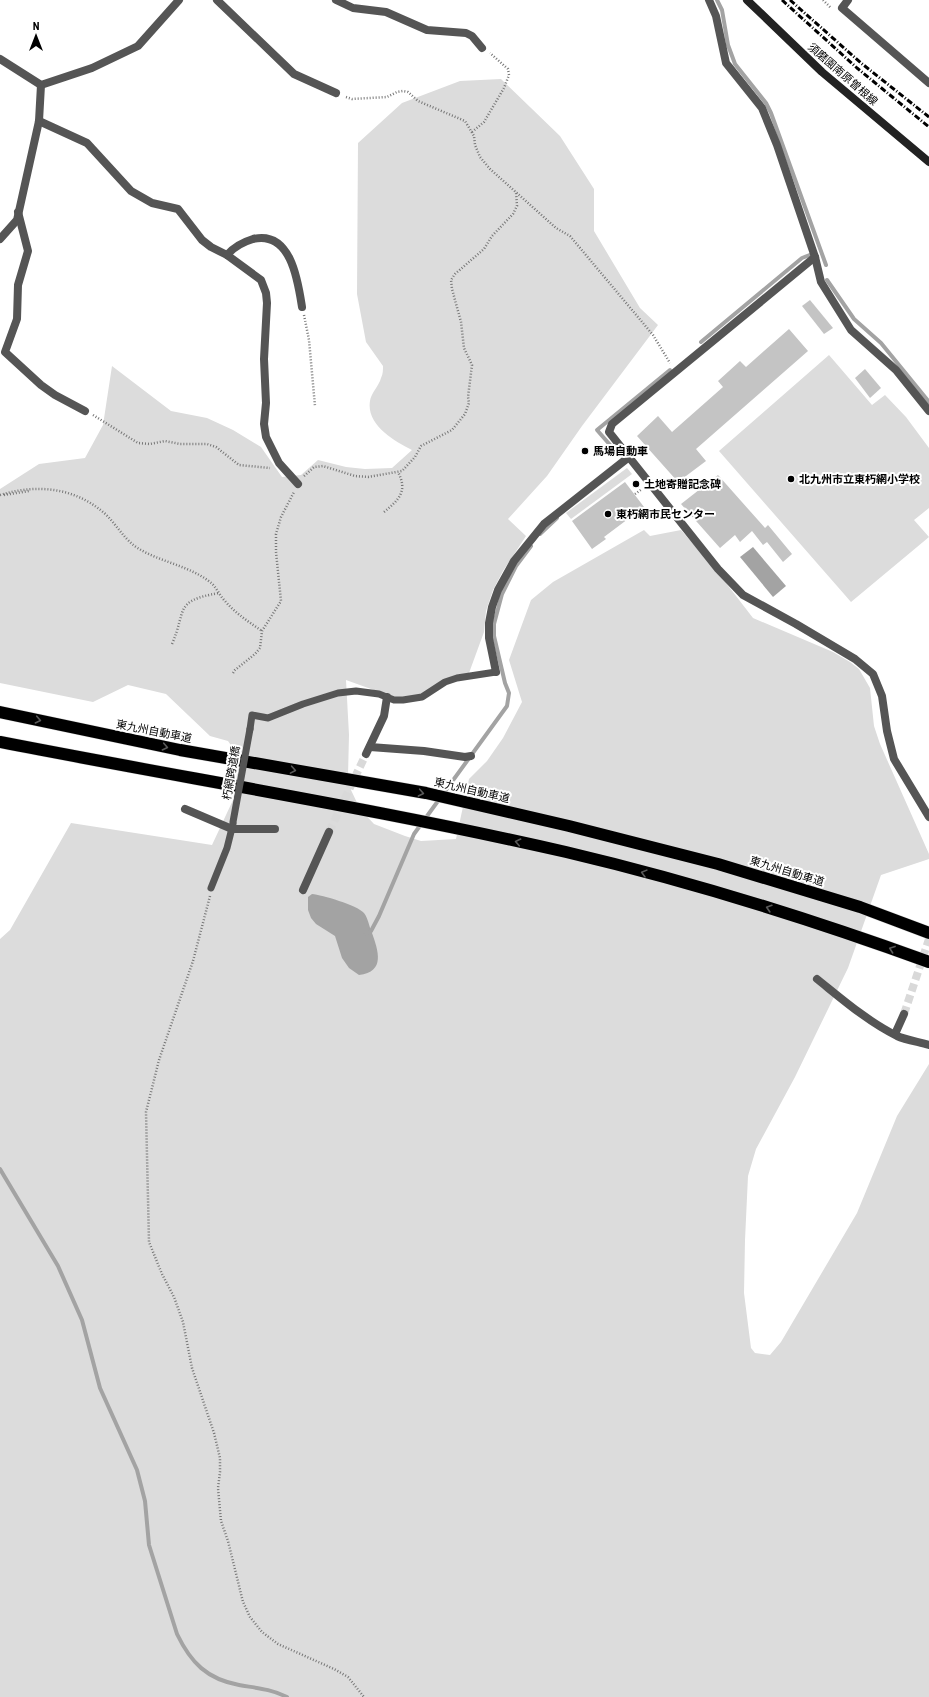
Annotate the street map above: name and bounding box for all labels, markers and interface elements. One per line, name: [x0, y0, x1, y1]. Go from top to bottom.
north arrow: [16, 16, 56, 56]
text: N: [33, 20, 40, 33]
street label: 須磨園南原曽根線: [805, 41, 880, 108]
place label: 馬場自動車: [593, 445, 648, 458]
marker: 馬場自動車: [580, 446, 590, 456]
place label: 北九州市立東朽網小学校: [799, 473, 920, 486]
marker: 北九州市立東朽網小学校: [786, 474, 796, 484]
place label: 土地寄贈記念碑: [644, 478, 721, 491]
marker: 土地寄贈記念碑: [631, 479, 641, 489]
place label: 東朽網市民センター: [616, 508, 715, 521]
marker: 東朽網市民センター: [603, 509, 613, 519]
one-way arrow: [35, 715, 41, 724]
street label: 東九州自動車道: [115, 718, 193, 745]
one-way arrow: [162, 742, 169, 750]
street label: 朽網跨道橋: [220, 745, 243, 801]
one-way arrow: [290, 765, 296, 774]
street label: 東九州自動車道: [433, 775, 511, 805]
one-way arrow: [418, 788, 424, 796]
one-way arrow: [515, 838, 521, 846]
street label: 東九州自動車道: [748, 854, 826, 889]
one-way arrow: [641, 869, 647, 877]
one-way arrow: [766, 905, 773, 913]
one-way arrow: [889, 945, 896, 954]

